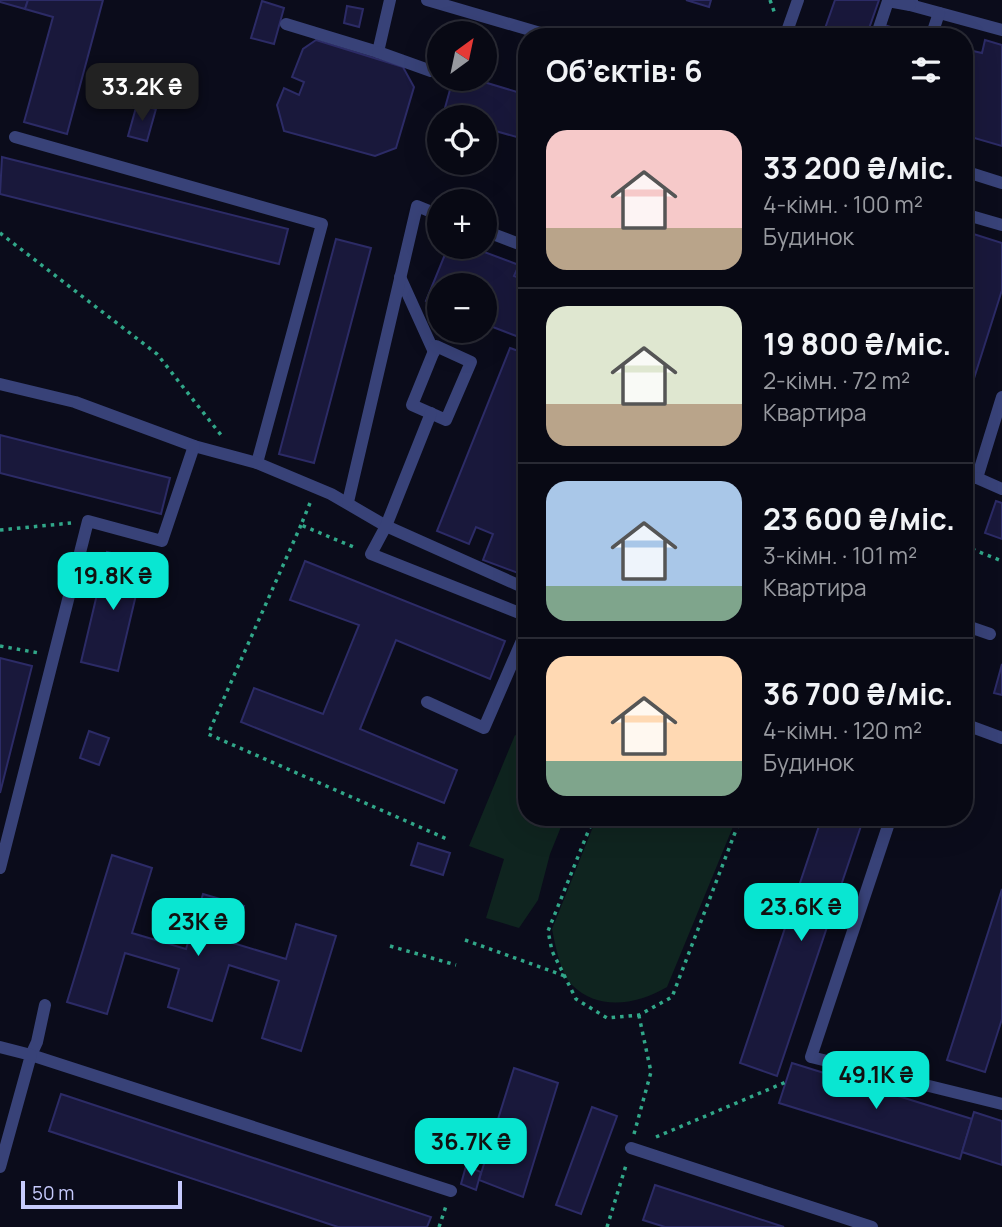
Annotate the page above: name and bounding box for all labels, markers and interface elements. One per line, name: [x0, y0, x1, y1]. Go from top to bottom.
north arrow: [427, 21, 497, 91]
map controls: [427, 21, 497, 343]
text: Об’єктів: 6: [546, 50, 703, 91]
icon: filters: [907, 51, 945, 89]
pin: 33.2K ₴: [77, 64, 207, 123]
text: 33.2K ₴: [102, 70, 182, 102]
button: locate: [427, 105, 497, 175]
text: 33 200 ₴/міс.: [763, 147, 954, 188]
icon: home: [602, 158, 686, 242]
text: 4-кімн. · 100 m²: [763, 188, 923, 220]
button: +: [427, 189, 497, 259]
text: Будинок: [763, 220, 854, 252]
button: −: [427, 273, 497, 343]
text: 19 800 ₴/міс.: [763, 323, 951, 364]
icon: home: [602, 334, 686, 418]
text: 2-кімн. · 72 m²: [763, 364, 910, 396]
text: Квартира: [763, 396, 867, 428]
text: 23 600 ₴/міс.: [763, 498, 955, 539]
icon: home: [602, 509, 686, 593]
text: 3-кімн. · 101 m²: [763, 539, 917, 571]
pin: 19.8K ₴: [48, 552, 178, 612]
text: 19.8K ₴: [74, 559, 152, 591]
text: Квартира: [763, 571, 867, 603]
text: 36 700 ₴/міс.: [763, 673, 953, 714]
icon: home: [602, 684, 686, 768]
text: 4-кімн. · 120 m²: [763, 714, 922, 746]
text: Будинок: [763, 746, 854, 778]
pin: 23.6K ₴: [736, 884, 866, 943]
text: 23.6K ₴: [760, 890, 842, 922]
pin: 23K ₴: [149, 898, 247, 958]
text: 23K ₴: [168, 905, 228, 937]
pin: 49.1K ₴: [811, 1052, 941, 1111]
text: 49.1K ₴: [838, 1058, 914, 1090]
pin: 36.7K ₴: [406, 1118, 536, 1178]
text: 36.7K ₴: [431, 1125, 511, 1157]
scale bar: [21, 1178, 182, 1210]
text: 50 m: [32, 1180, 74, 1206]

